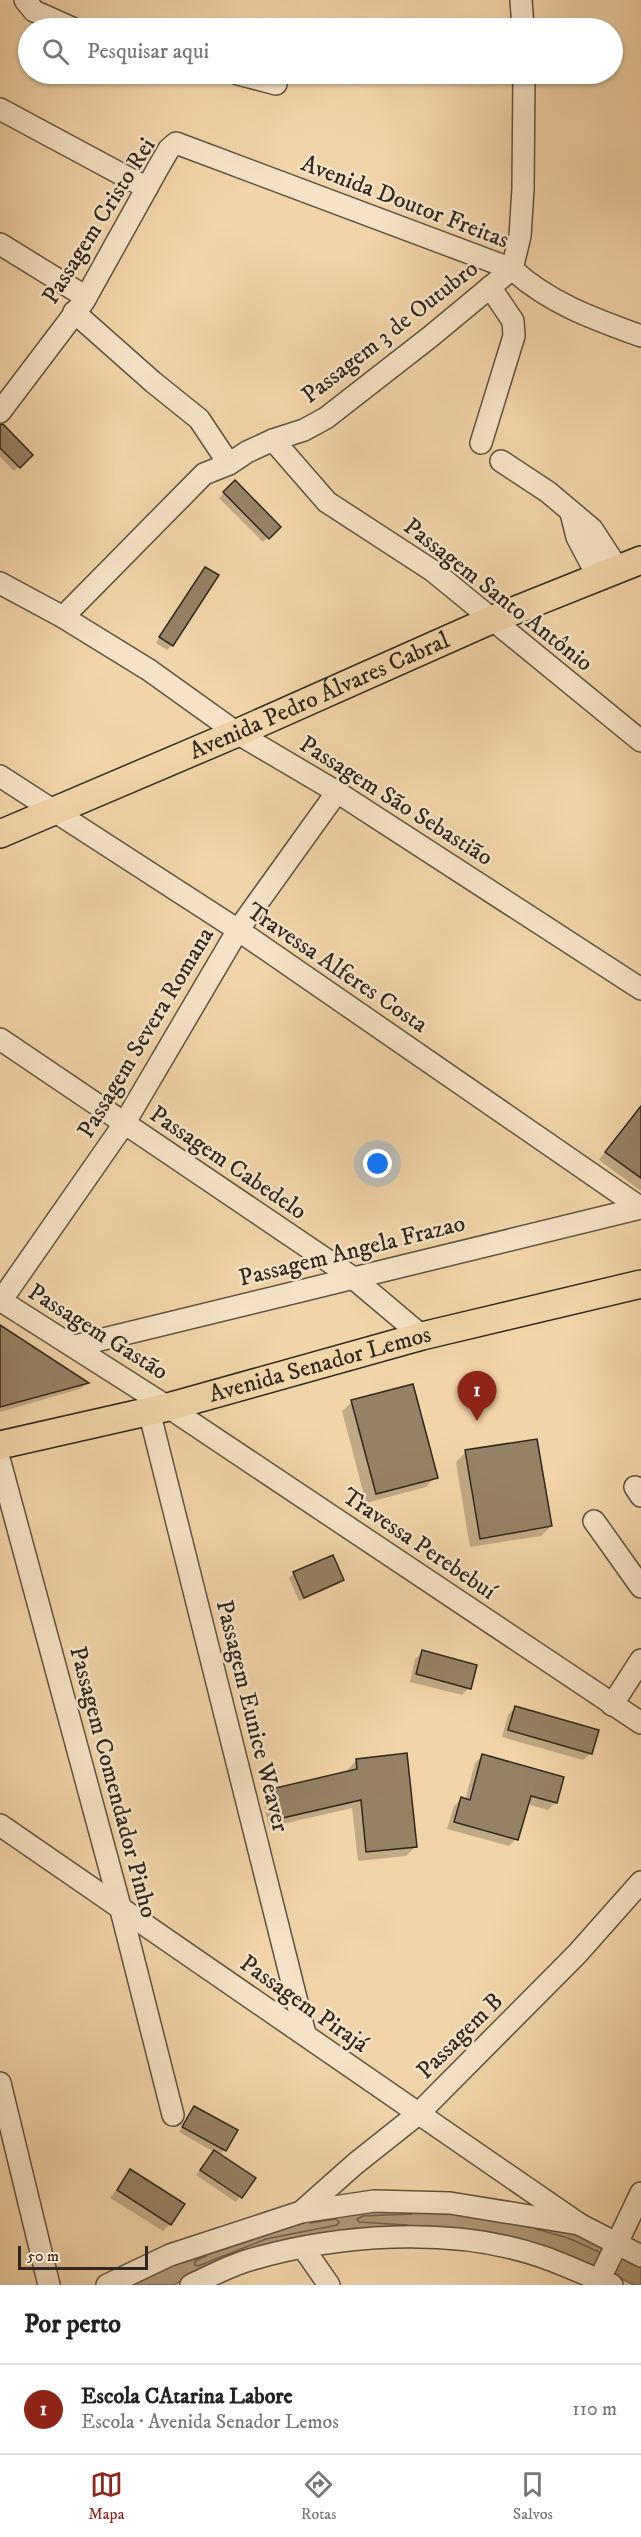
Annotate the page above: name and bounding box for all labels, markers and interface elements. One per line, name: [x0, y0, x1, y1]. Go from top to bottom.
search box: [18, 18, 623, 84]
icon: search: [39, 35, 72, 68]
text: Pesquisar aqui: [87, 38, 209, 65]
street label: Passagem Cristo Rei: [36, 132, 162, 310]
street label: Avenida Doutor Freitas: [297, 149, 513, 255]
street label: Passagem 3 de Outubro: [296, 254, 484, 410]
street label: Passagem Santo Antônio: [397, 512, 599, 678]
street label: Avenida Pedro Álvares Cabral: [185, 625, 455, 767]
street label: Passagem São Sebastião: [294, 729, 498, 873]
street label: Travessa Alferes Costa: [241, 896, 434, 1040]
street label: Passagem Severa Romana: [71, 921, 221, 1144]
street label: Passagem Cabedelo: [144, 1099, 312, 1227]
your location: [363, 1149, 392, 1178]
street label: Passagem Angela Frazao: [236, 1208, 468, 1294]
street label: Passagem Gastão: [22, 1277, 174, 1387]
street label: Avenida Senador Lemos: [206, 1319, 434, 1410]
pin: 1: [458, 1372, 496, 1421]
street label: Travessa Perebebuí: [336, 1481, 503, 1608]
street label: Passagem Eunice Weaver: [209, 1597, 295, 1835]
street label: Passagem Comendador Pinho: [62, 1643, 164, 1921]
street label: Passagem Pirajá: [234, 1949, 375, 2060]
street label: Passagem B: [410, 1986, 510, 2086]
scale bar: [18, 2243, 148, 2270]
text: 50 m: [27, 2246, 59, 2266]
text: Por perto: [24, 2308, 121, 2341]
text: Escola CAtarina Labore: [81, 2383, 293, 2410]
text: 1: [40, 2397, 47, 2422]
text: 110 m: [572, 2397, 617, 2422]
text: Escola · Avenida Senador Lemos: [81, 2410, 339, 2435]
tab: Mapa: [88, 2468, 124, 2524]
tab: Rotas: [301, 2468, 336, 2524]
tab: Salvos: [513, 2468, 553, 2524]

